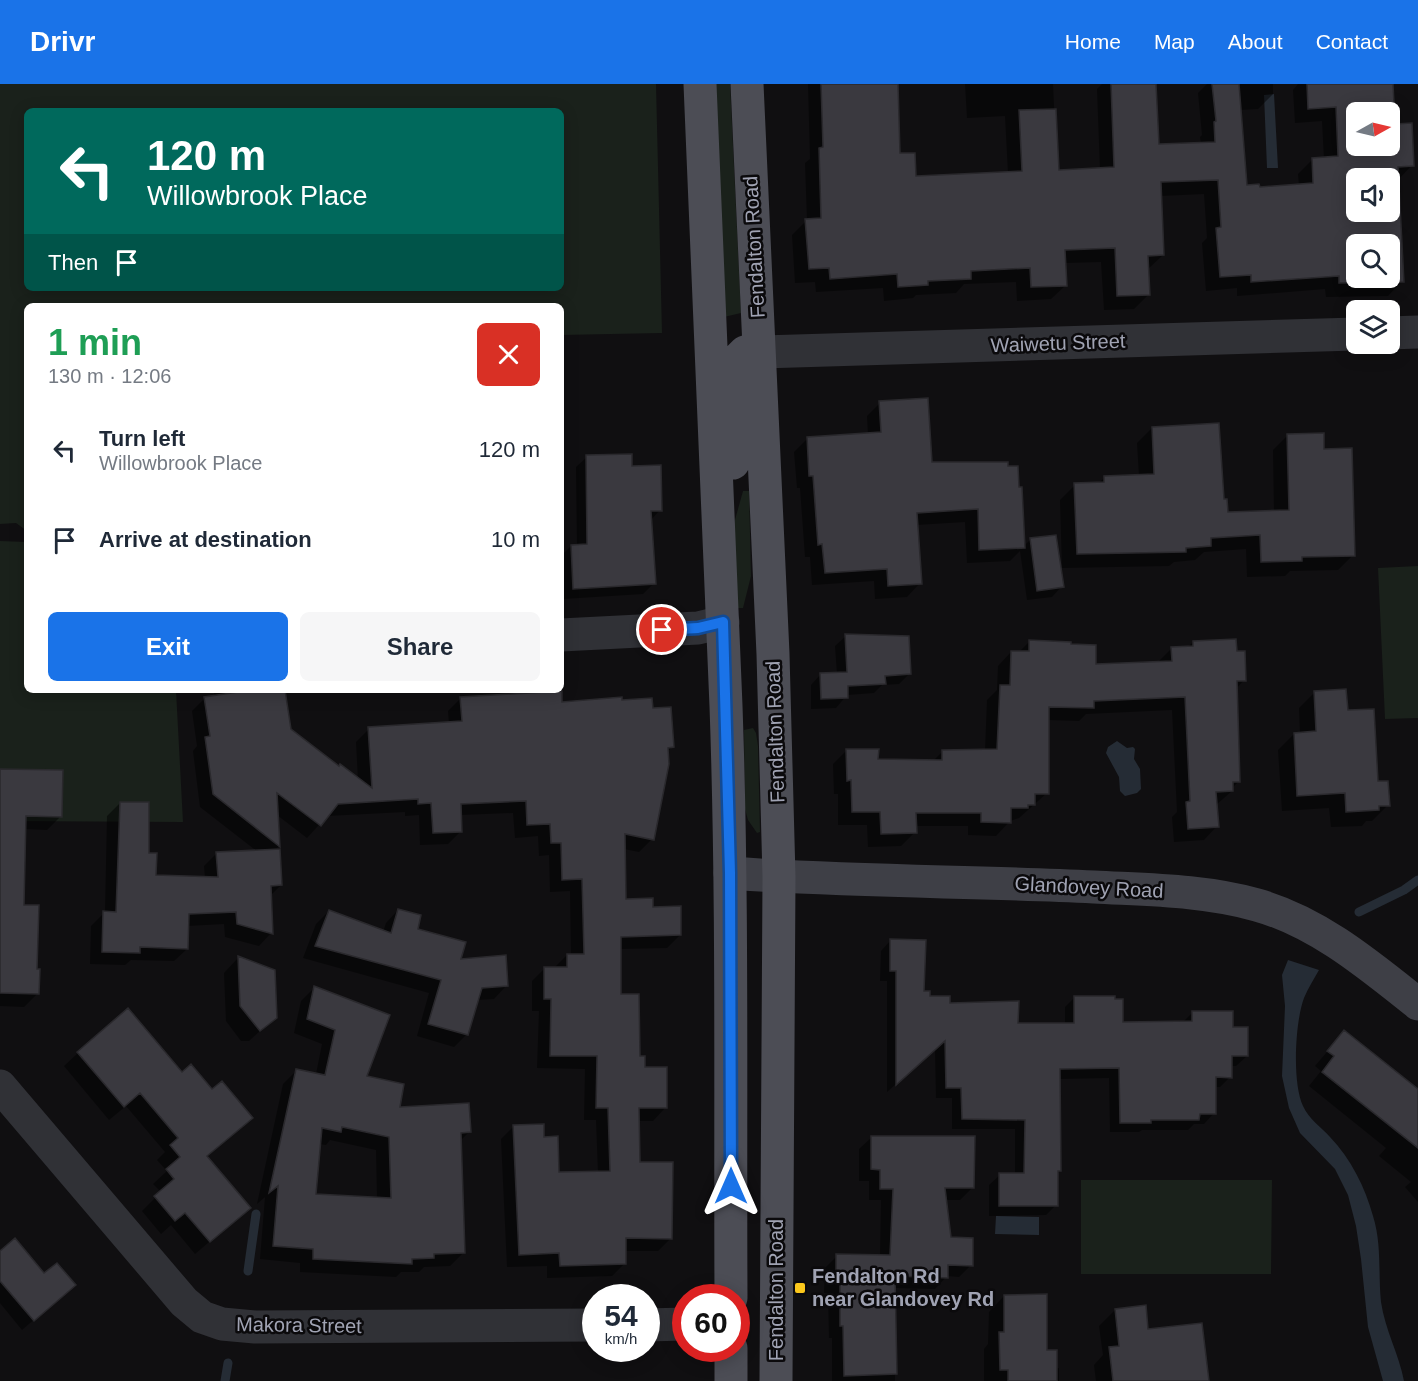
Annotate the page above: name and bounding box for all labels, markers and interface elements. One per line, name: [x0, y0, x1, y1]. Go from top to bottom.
text: Drivr: [30, 26, 95, 57]
text: Home: [1065, 30, 1121, 53]
text: Map: [1154, 30, 1195, 53]
text: About: [1228, 30, 1283, 53]
text: Contact: [1316, 30, 1388, 53]
north arrow: [1346, 102, 1400, 156]
map controls: [1346, 102, 1400, 354]
icon: left: [48, 132, 126, 210]
text: 120 m: [147, 132, 266, 179]
button: sound: [1346, 168, 1400, 222]
street label: Fendalton Road: [739, 175, 769, 319]
text: Willowbrook Place: [147, 181, 368, 211]
button: search: [1346, 234, 1400, 288]
icon: arrive: [110, 246, 143, 279]
text: Then: [48, 250, 98, 275]
button: layers: [1346, 300, 1400, 354]
text: 1 min: [48, 322, 142, 363]
button: close: [477, 323, 540, 386]
street label: Waiwetu Street: [990, 330, 1126, 356]
text: 130 m · 12:06: [48, 365, 171, 387]
text: Turn left: [99, 426, 185, 451]
icon: left: [48, 434, 81, 467]
text: 120 m: [479, 437, 540, 462]
text: Willowbrook Place: [99, 452, 262, 474]
icon: arrive: [48, 524, 81, 557]
text: Arrive at destination: [99, 527, 312, 552]
text: 10 m: [491, 527, 540, 552]
pin: [636, 604, 687, 655]
button: Exit: [48, 612, 288, 681]
button: Share: [300, 612, 540, 681]
icon: arrive: [645, 613, 678, 646]
street label: Fendalton Road: [762, 660, 788, 804]
street label: Glandovey Road: [1014, 872, 1164, 902]
position arrow: [699, 1154, 763, 1218]
street label: Fendalton Road: [765, 1219, 787, 1361]
place label: Fendalton Rd near Glandovey Rd: [812, 1265, 994, 1310]
marker: Fendalton Rd near Glandovey Rd: [793, 1281, 807, 1295]
speed limit sign: 60: [672, 1284, 750, 1362]
text: 54: [604, 1299, 638, 1332]
street label: Makora Street: [236, 1313, 362, 1337]
text: km/h: [605, 1330, 637, 1347]

